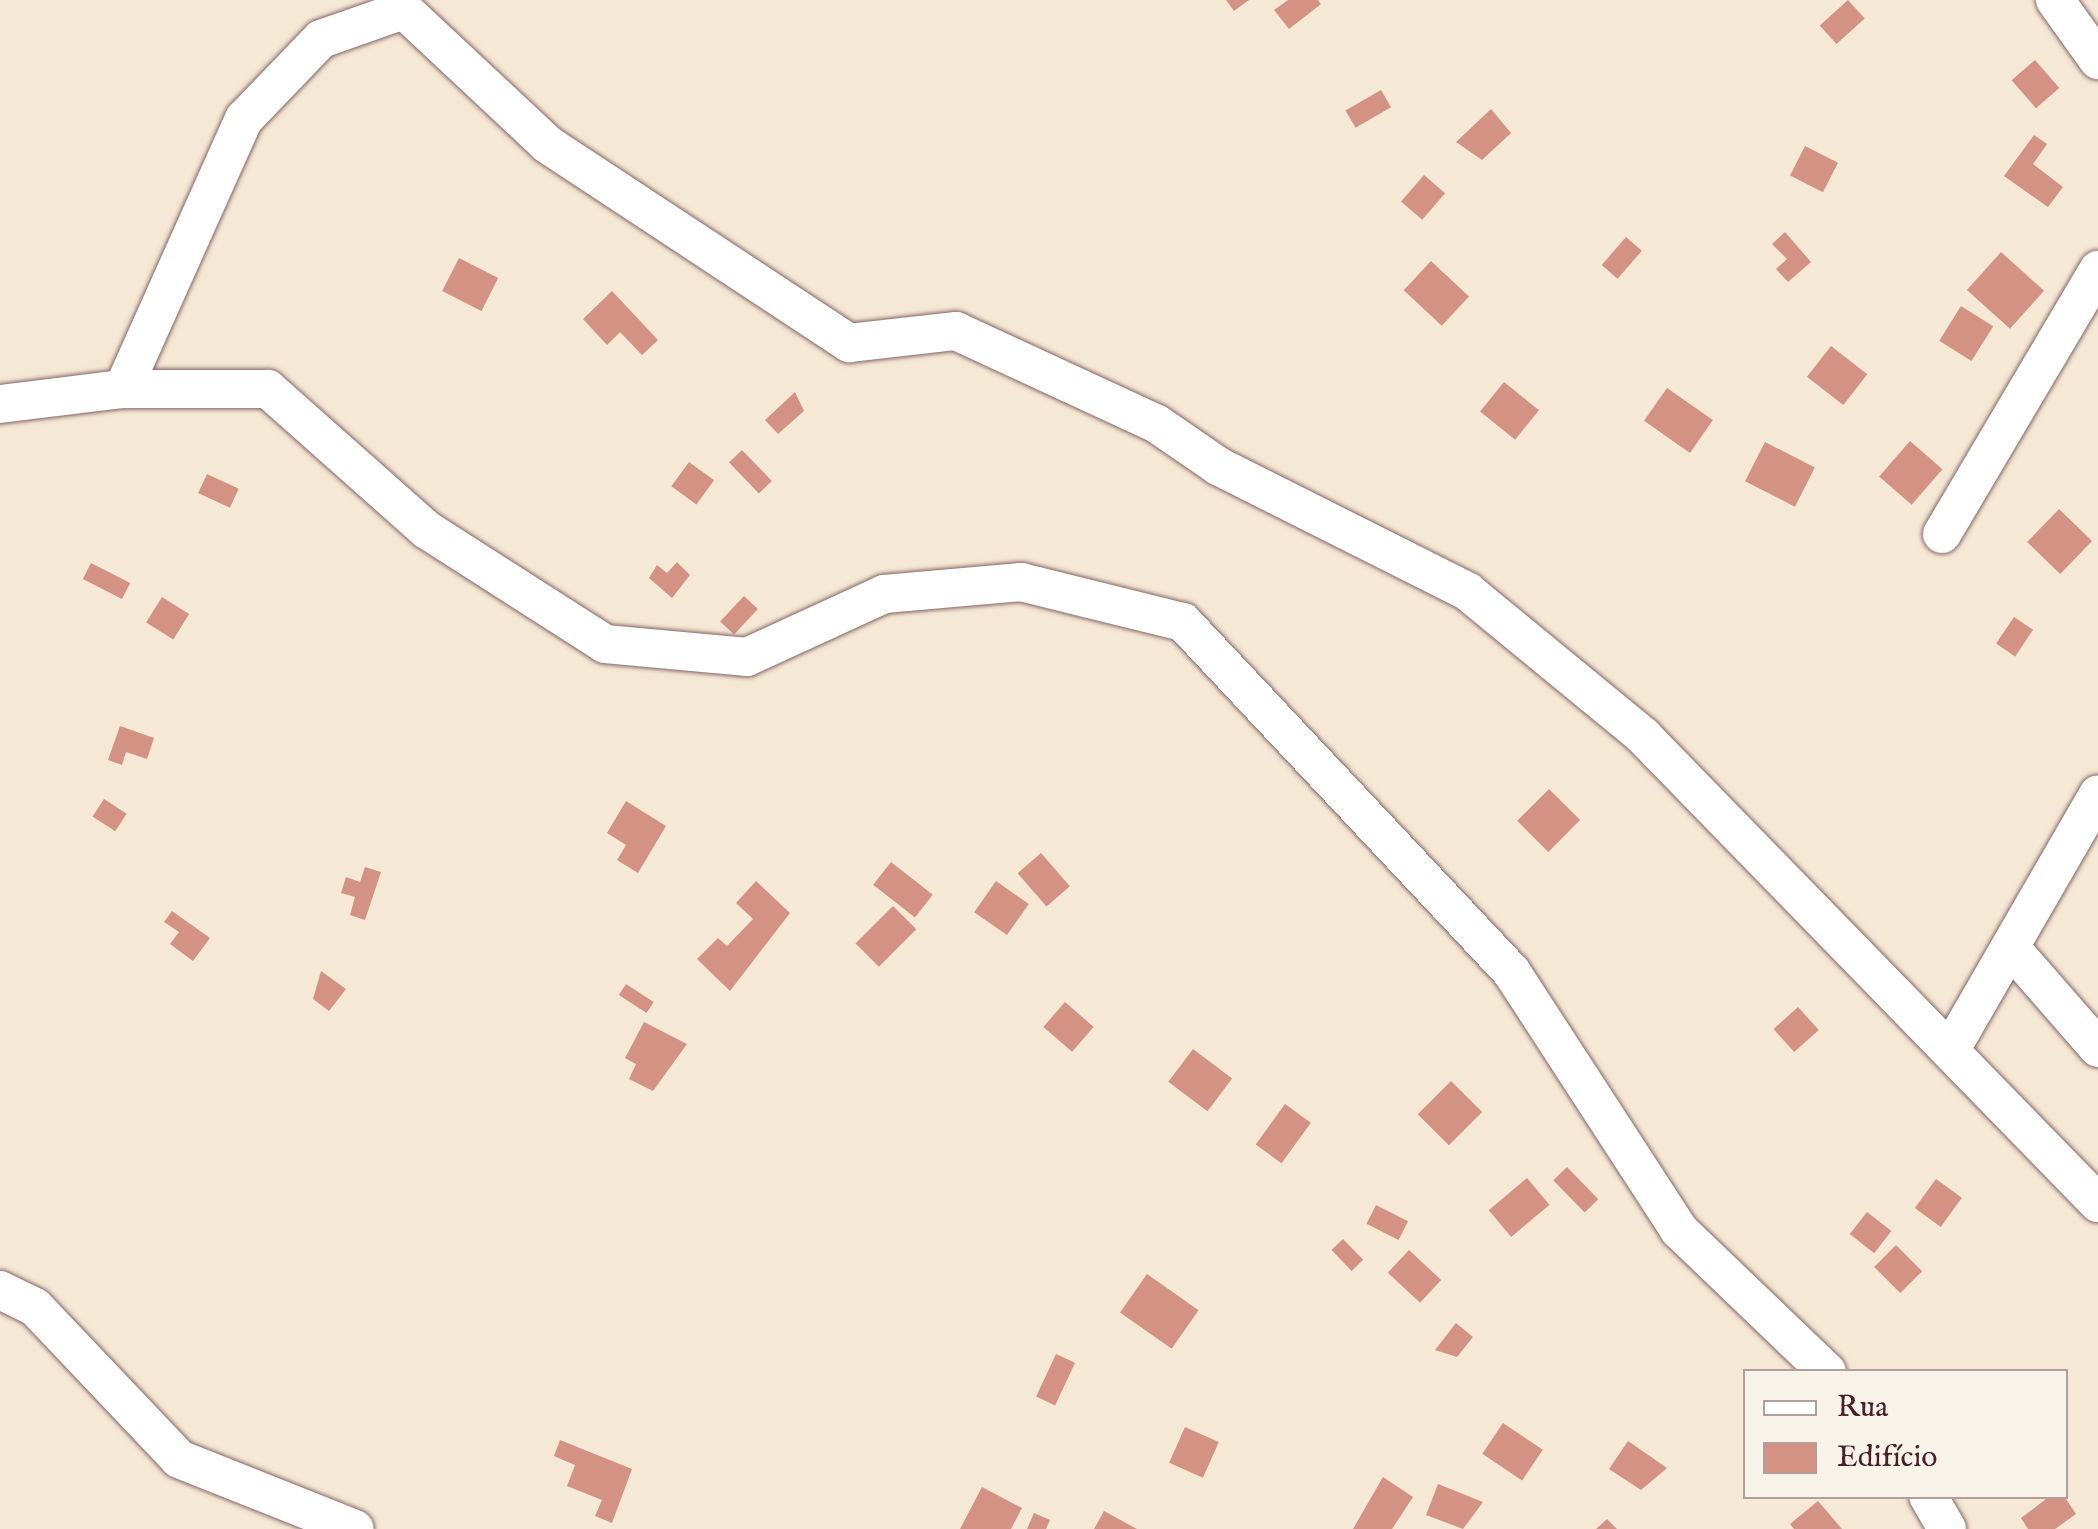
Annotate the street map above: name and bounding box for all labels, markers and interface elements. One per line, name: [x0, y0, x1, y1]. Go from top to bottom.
legend: [1743, 1369, 2068, 1499]
text: Rua: [1837, 1389, 1888, 1427]
text: Edifício: [1837, 1439, 1938, 1477]

